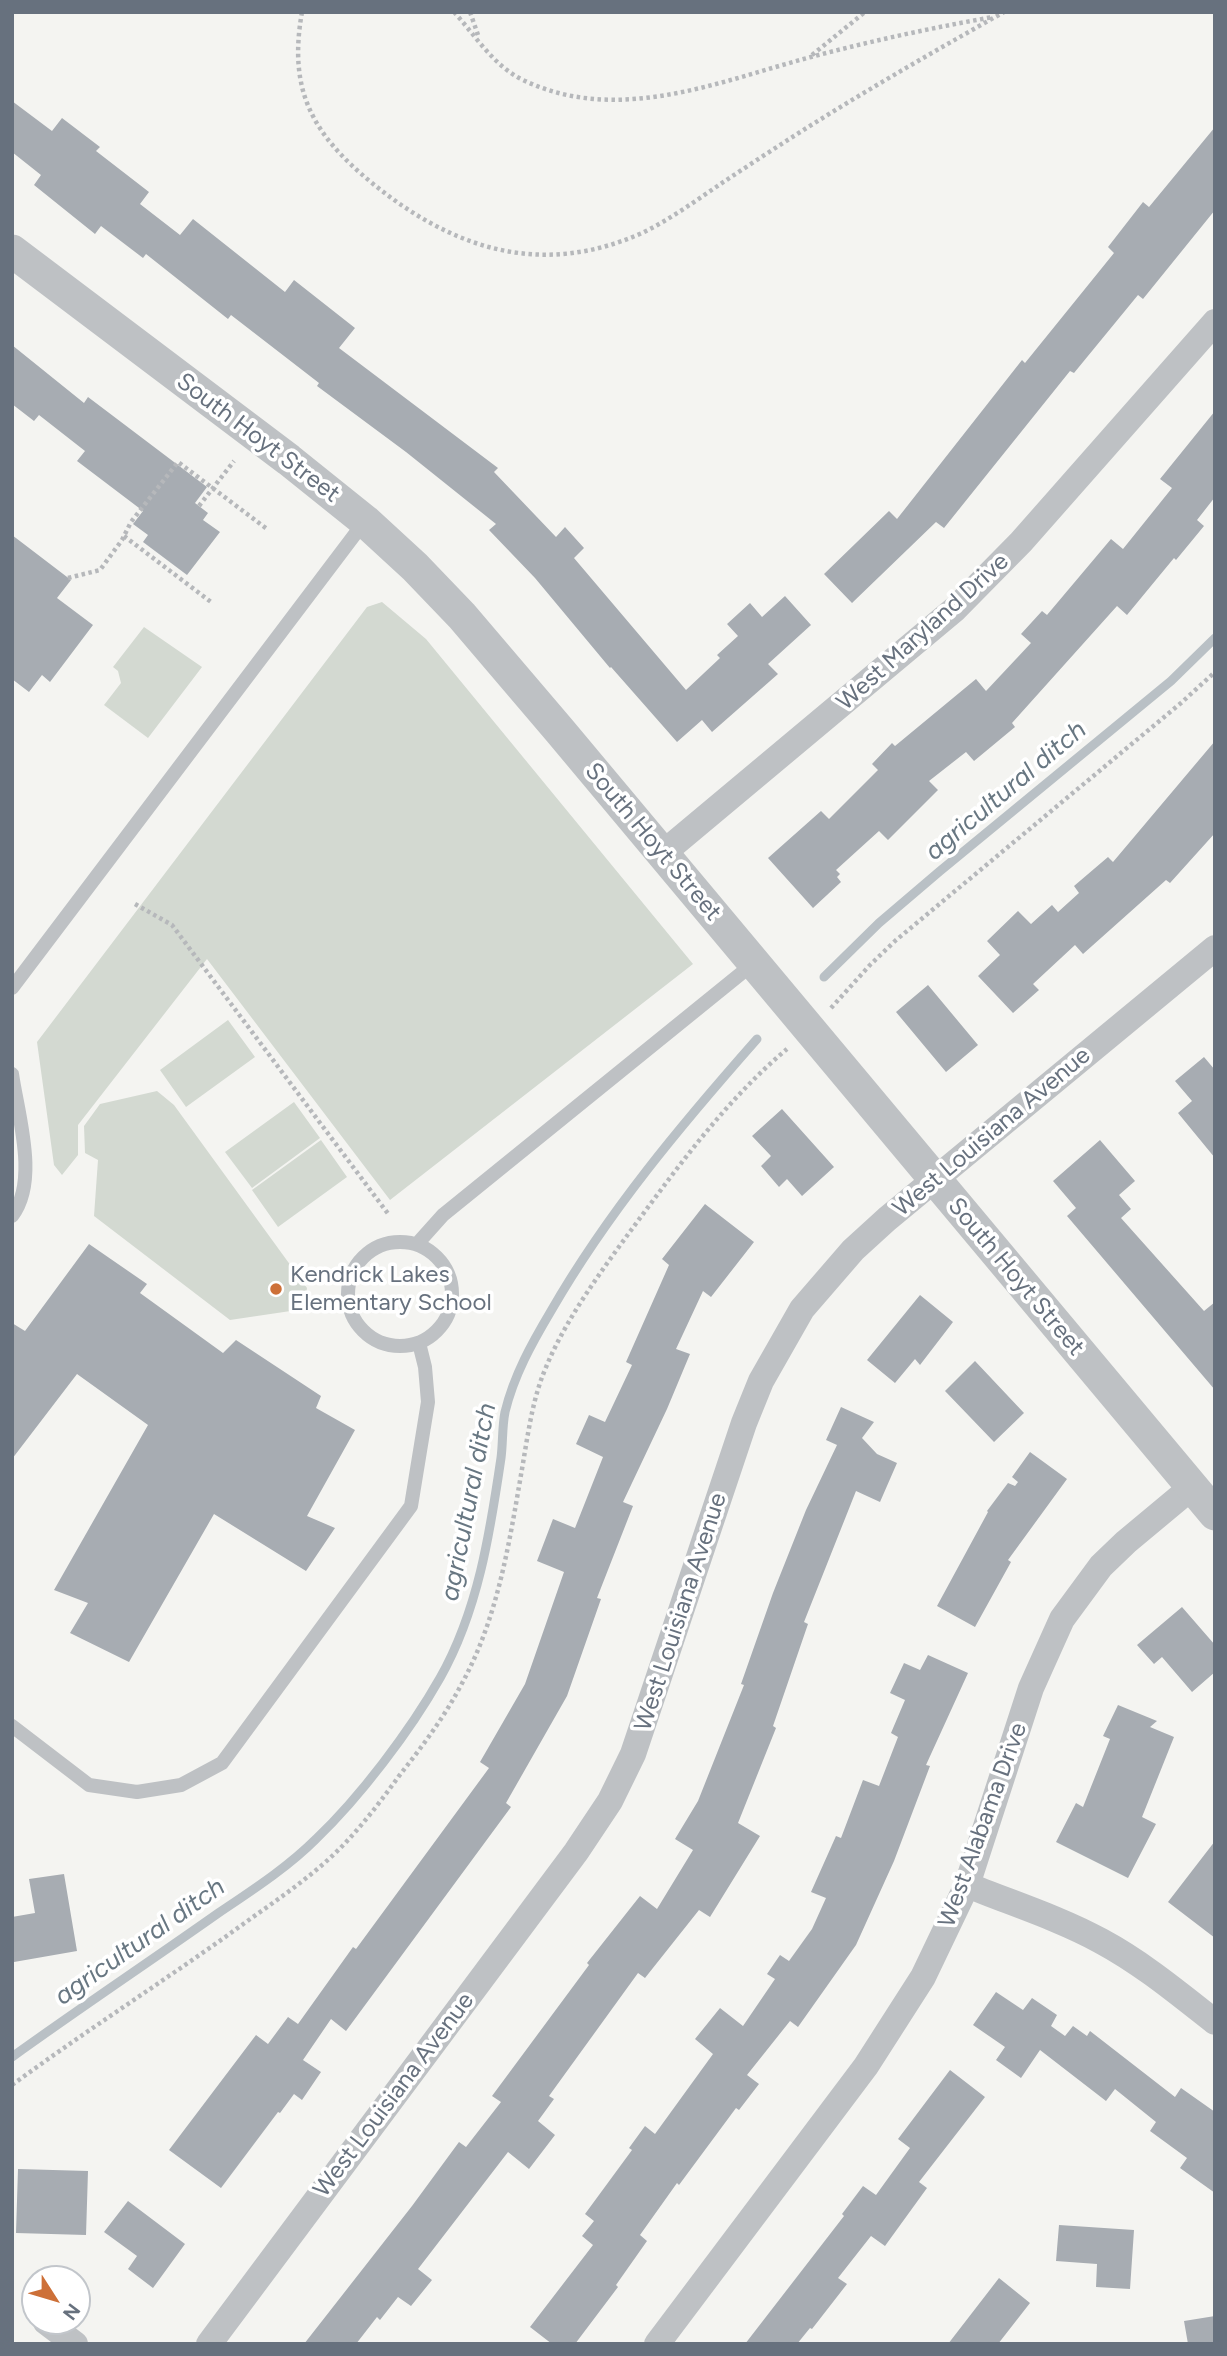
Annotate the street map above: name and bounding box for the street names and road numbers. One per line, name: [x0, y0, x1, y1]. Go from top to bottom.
street label: South Hoyt Street: [171, 367, 345, 509]
street label: West Maryland Drive: [831, 547, 1015, 717]
street label: South Hoyt Street: [579, 757, 727, 927]
street label: West Louisiana Avenue: [888, 1041, 1096, 1223]
street label: South Hoyt Street: [942, 1192, 1090, 1362]
street label: West Louisiana Avenue: [629, 1489, 733, 1735]
street label: West Alabama Drive: [933, 1719, 1033, 1931]
street label: West Louisiana Avenue: [308, 1987, 480, 2203]

